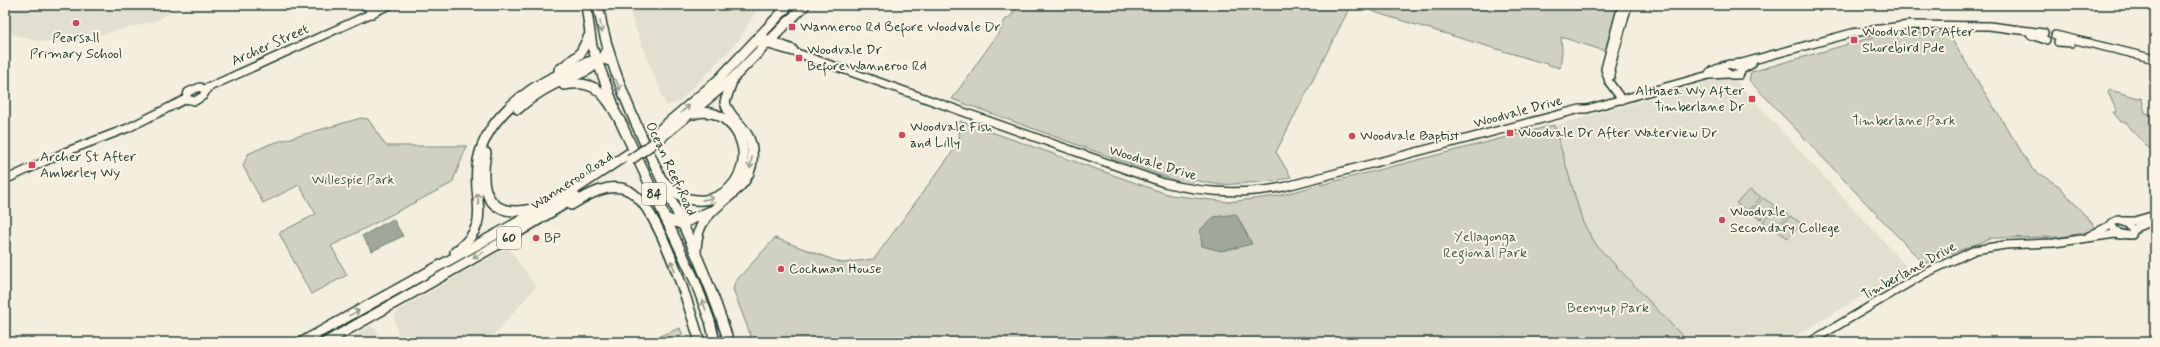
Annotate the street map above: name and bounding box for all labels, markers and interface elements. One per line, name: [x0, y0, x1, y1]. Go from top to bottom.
marker: Pearsall Primary School: [71, 18, 81, 28]
place label: Wanneroo Rd Before Woodvale Dr: [800, 18, 1001, 38]
street label: Archer Street: [228, 20, 312, 70]
one-way arrow: [597, 20, 605, 33]
marker: Wanneroo Rd Before Woodvale Dr: [787, 22, 797, 32]
place label: Woodvale Dr After Shorebird Pde: [1862, 23, 1975, 57]
place label: Pearsall Primary School: [30, 29, 122, 63]
marker: Woodvale Dr After Shorebird Pde: [1849, 35, 1859, 45]
place label: Woodvale Dr Before Wanneroo Rd: [807, 41, 927, 77]
marker: Woodvale Dr Before Wanneroo Rd: [794, 53, 804, 63]
one-way arrow: [615, 78, 623, 90]
place label: Althaea Wy After Timberlane Dr: [1635, 82, 1744, 116]
street label: Woodvale Drive: [1472, 91, 1565, 132]
marker: Althaea Wy After Timberlane Dr: [1747, 94, 1757, 104]
one-way arrow: [679, 105, 690, 114]
park label: Timberlane Park: [1852, 112, 1956, 130]
place label: Woodvale Fish and Lilly: [910, 118, 993, 152]
street label: Ocean Reef Road: [641, 119, 701, 219]
place label: Woodvale Dr After Waterview Dr: [1518, 124, 1717, 142]
place label: Woodvale Baptist: [1360, 127, 1459, 145]
marker: Woodvale Dr After Waterview Dr: [1505, 128, 1515, 138]
marker: Woodvale Fish and Lilly: [897, 130, 907, 140]
marker: Woodvale Baptist: [1347, 131, 1357, 141]
street label: Woodvale Drive: [1107, 141, 1200, 185]
place label: Archer St After Amberley Wy: [40, 148, 137, 182]
street label: Wanneroo Road: [527, 148, 617, 214]
one-way arrow: [747, 156, 755, 169]
marker: Archer St After Amberley Wy: [27, 160, 37, 170]
park label: Willespie Park: [312, 171, 395, 189]
road number: 84: [642, 183, 666, 205]
one-way arrow: [475, 192, 482, 205]
one-way arrow: [701, 194, 714, 202]
place label: Woodvale Secondary College: [1730, 203, 1841, 237]
marker: Woodvale Secondary College: [1717, 215, 1727, 225]
road number: 60: [497, 227, 521, 249]
park label: Yellagonga Regional Park: [1443, 228, 1527, 264]
place label: BP: [544, 229, 561, 247]
marker: BP: [531, 233, 541, 243]
street label: Timberlane Drive: [1858, 237, 1960, 304]
one-way arrow: [472, 252, 484, 260]
one-way arrow: [669, 260, 676, 272]
place label: Cockman House: [789, 260, 881, 278]
marker: Cockman House: [776, 264, 786, 274]
one-way arrow: [699, 299, 707, 311]
park label: Beenyup Park: [1567, 299, 1649, 317]
one-way arrow: [348, 309, 360, 317]

